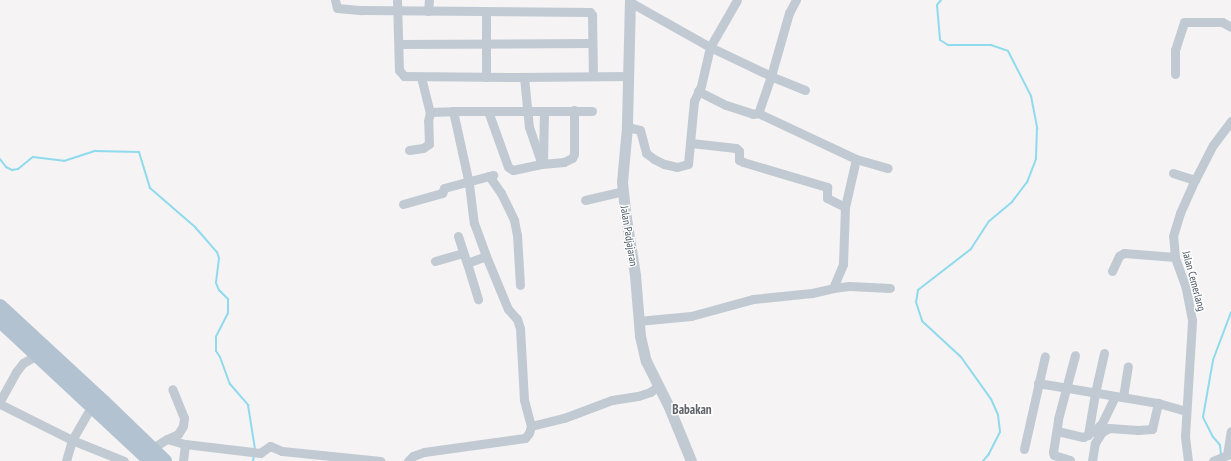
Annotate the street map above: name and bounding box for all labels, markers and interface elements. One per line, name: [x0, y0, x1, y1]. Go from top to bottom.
street label: Jalan Padjajaran: [618, 205, 640, 267]
street label: Jalan Cemerlang: [1180, 249, 1208, 313]
district label: Babakan: [672, 402, 712, 418]

